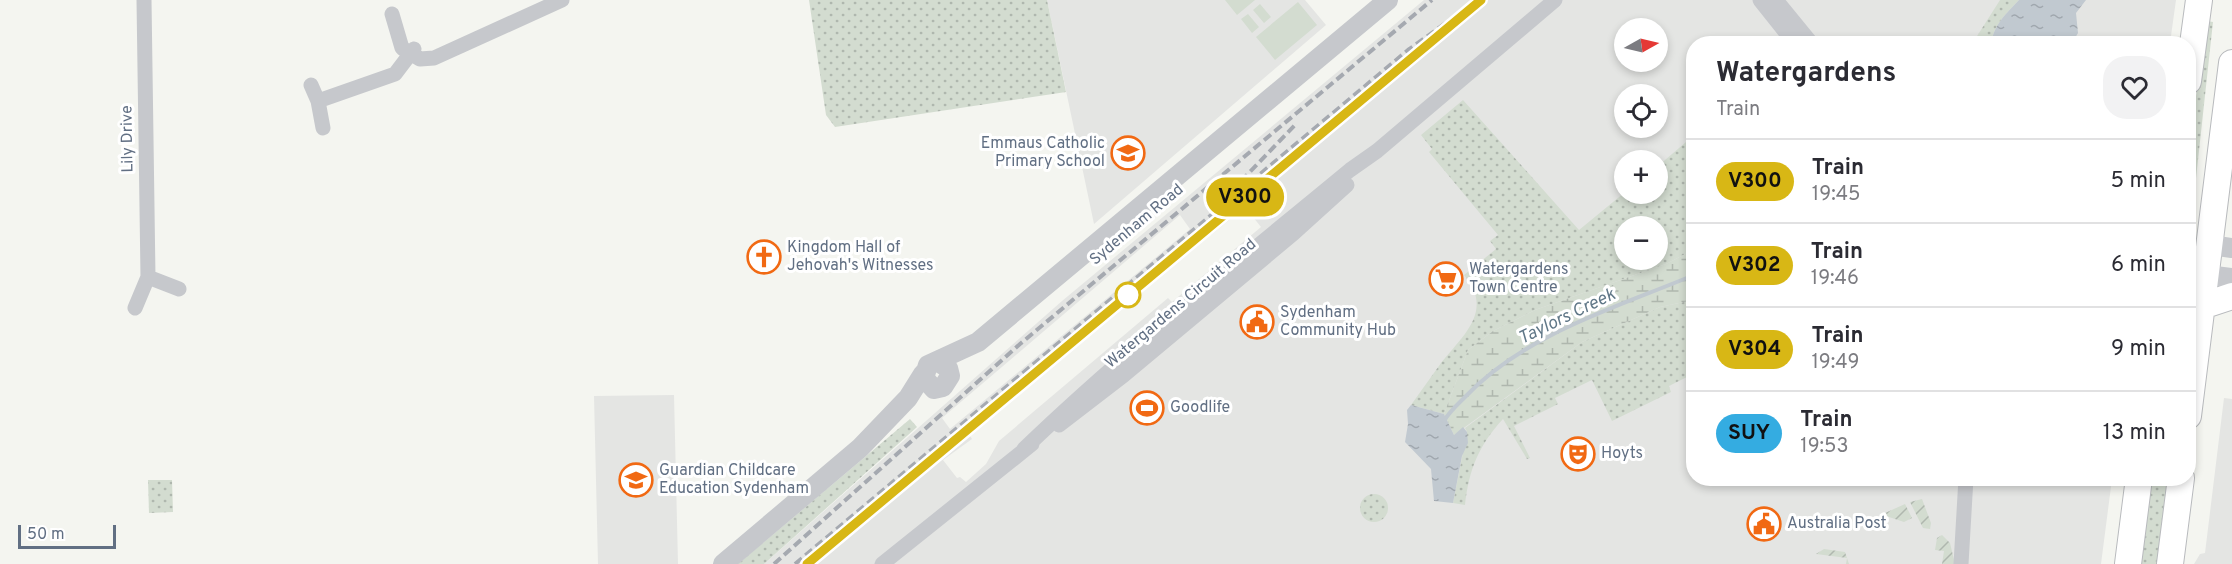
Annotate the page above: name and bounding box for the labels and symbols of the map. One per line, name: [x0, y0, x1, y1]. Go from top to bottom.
north arrow: [1614, 18, 1668, 72]
street label: Lily Drive: [117, 105, 139, 173]
place label: Emmaus Catholic Primary School: [981, 134, 1105, 172]
school or university icon: Emmaus Catholic Primary School: [1110, 135, 1146, 171]
line badge: V300: [1203, 178, 1287, 216]
street label: Sydenham Road: [1086, 180, 1188, 270]
street label: Watergardens Circuit Road: [1101, 235, 1261, 373]
place label: Kingdom Hall of Jehovah's Witnesses: [787, 238, 934, 276]
church icon: Kingdom Hall of Jehovah's Witnesses: [746, 239, 782, 275]
place label: Watergardens Town Centre: [1469, 260, 1569, 298]
supermarket icon: Watergardens Town Centre: [1428, 261, 1464, 297]
unlabelled marker: [1115, 282, 1141, 308]
water label: Taylors Creek: [1515, 283, 1620, 350]
place label: Sydenham Community Hub: [1280, 303, 1396, 341]
public building icon: Sydenham Community Hub: [1239, 304, 1275, 340]
sports icon: Goodlife: [1129, 390, 1165, 426]
place label: Goodlife: [1170, 398, 1230, 418]
theatre icon: Hoyts: [1560, 436, 1596, 472]
place label: Hoyts: [1601, 444, 1643, 464]
place label: Guardian Childcare Education Sydenham: [659, 461, 809, 499]
school or university icon: Guardian Childcare Education Sydenham: [618, 462, 654, 498]
public building icon: Australia Post: [1746, 506, 1782, 542]
place label: Australia Post: [1787, 514, 1887, 534]
scale bar: [18, 522, 116, 550]

